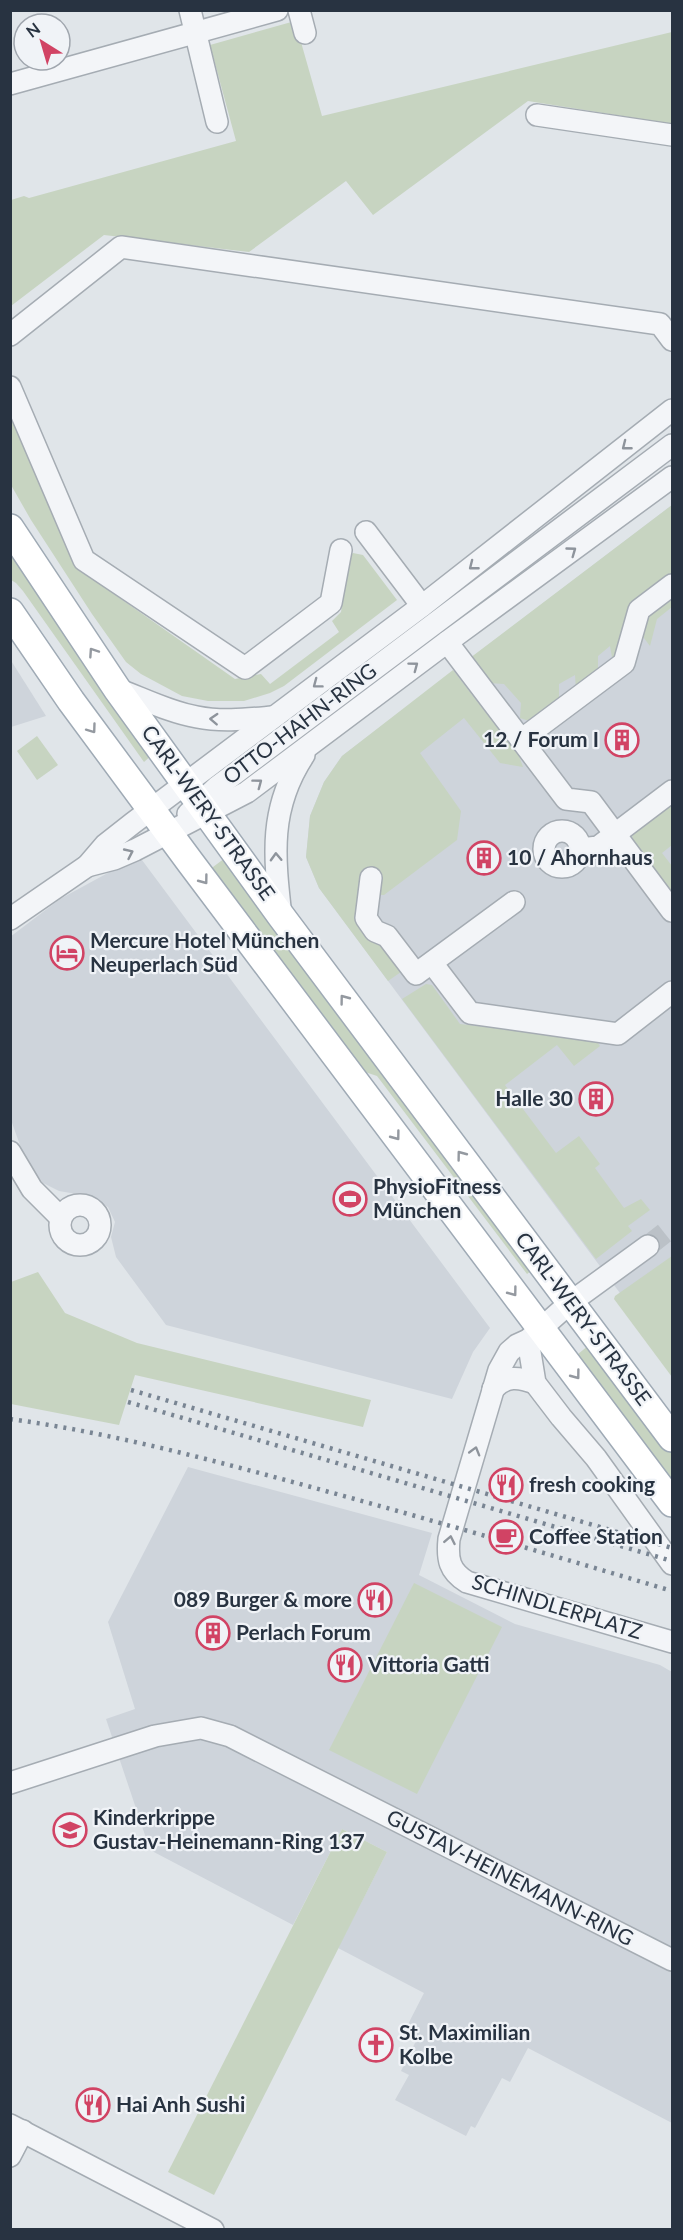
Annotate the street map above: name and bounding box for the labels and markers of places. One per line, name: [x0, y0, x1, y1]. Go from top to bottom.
building icon: 12 / Forum I: [604, 722, 640, 758]
place label: 12 / Forum I: [483, 726, 599, 751]
building icon: 10 / Ahornhaus: [466, 840, 502, 876]
place label: 10 / Ahornhaus: [507, 844, 652, 869]
place label: Mercure Hotel München Neuperlach Süd: [90, 927, 319, 976]
hotel icon: Mercure Hotel München Neuperlach Süd: [49, 935, 85, 971]
building icon: Halle 30: [578, 1081, 614, 1117]
place label: Halle 30: [495, 1085, 573, 1110]
place label: PhysioFitness München: [373, 1173, 501, 1222]
sports icon: PhysioFitness München: [332, 1181, 368, 1217]
restaurant icon: fresh cooking: [488, 1467, 524, 1503]
place label: fresh cooking: [529, 1471, 655, 1496]
cafe icon: Coffee Station: [488, 1519, 524, 1555]
place label: Coffee Station: [529, 1523, 663, 1548]
restaurant icon: 089 Burger & more: [357, 1582, 393, 1618]
place label: 089 Burger & more: [174, 1586, 352, 1611]
building icon: Perlach Forum: [195, 1615, 231, 1651]
place label: Perlach Forum: [236, 1619, 371, 1644]
restaurant icon: Vittoria Gatti: [327, 1647, 363, 1683]
place label: Vittoria Gatti: [367, 1651, 490, 1676]
place label: Kinderkrippe Gustav-Heinemann-Ring 137: [93, 1804, 365, 1853]
school or university icon: Kinderkrippe Gustav-Heinemann-Ring 137: [52, 1812, 88, 1848]
place label: St. Maximilian Kolbe: [399, 2019, 530, 2068]
church icon: St. Maximilian Kolbe: [358, 2027, 394, 2063]
restaurant icon: Hai Anh Sushi: [75, 2087, 111, 2123]
place label: Hai Anh Sushi: [116, 2091, 245, 2116]

